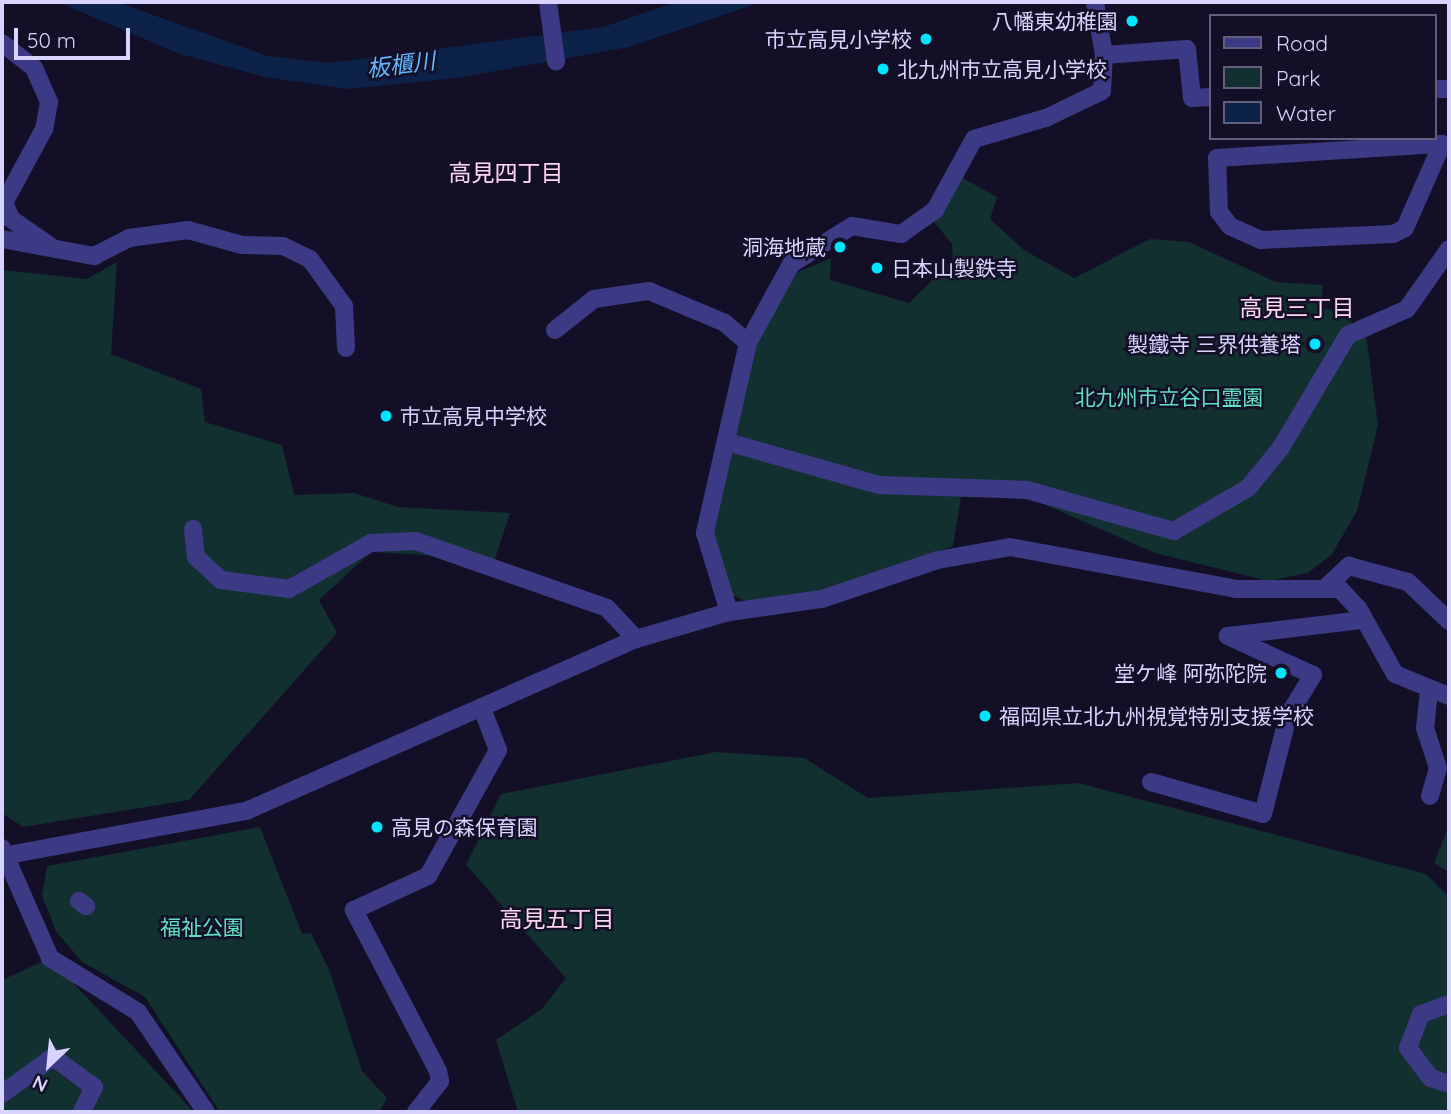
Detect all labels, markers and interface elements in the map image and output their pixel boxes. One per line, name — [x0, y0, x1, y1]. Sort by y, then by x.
place label: 八幡東幼稚園 — [992, 8, 1118, 34]
marker: 八幡東幼稚園 — [1124, 13, 1140, 29]
scale bar — [18, 14, 133, 58]
legend — [1210, 14, 1437, 140]
place label: 市立高見小学校 — [765, 26, 912, 52]
text: 50 m — [27, 27, 76, 53]
text: Road — [1276, 30, 1328, 56]
marker: 市立高見小学校 — [918, 31, 934, 47]
water label: 板櫃川 — [365, 47, 437, 83]
place label: 北九州市立高見小学校 — [897, 56, 1107, 82]
marker: 北九州市立高見小学校 — [875, 61, 891, 77]
text: Park — [1276, 65, 1320, 91]
text: Water — [1276, 100, 1336, 126]
district label: 高見四丁目 — [449, 159, 563, 187]
place label: 洞海地蔵 — [742, 234, 826, 260]
marker: 洞海地蔵 — [832, 239, 848, 255]
place label: 日本山製鉄寺 — [891, 255, 1017, 281]
marker: 日本山製鉄寺 — [869, 260, 885, 276]
district label: 高見三丁目 — [1240, 294, 1354, 322]
place label: 製鐵寺 三界供養塔 — [1127, 331, 1301, 357]
marker: 製鐵寺 三界供養塔 — [1307, 336, 1323, 352]
park label: 北九州市立谷口霊園 — [1075, 384, 1263, 410]
place label: 市立高見中学校 — [400, 403, 547, 429]
marker: 市立高見中学校 — [378, 408, 394, 424]
place label: 堂ケ峰 阿弥陀院 — [1114, 660, 1267, 686]
marker: 堂ケ峰 阿弥陀院 — [1273, 665, 1289, 681]
place label: 福岡県立北九州視覚特別支援学校 — [999, 703, 1314, 729]
marker: 福岡県立北九州視覚特別支援学校 — [977, 708, 993, 724]
place label: 高見の森保育園 — [391, 814, 538, 840]
marker: 高見の森保育園 — [369, 819, 385, 835]
district label: 高見五丁目 — [500, 905, 614, 933]
park label: 福祉公園 — [160, 914, 244, 940]
north arrow — [14, 1030, 84, 1100]
text: N — [28, 1070, 51, 1098]

